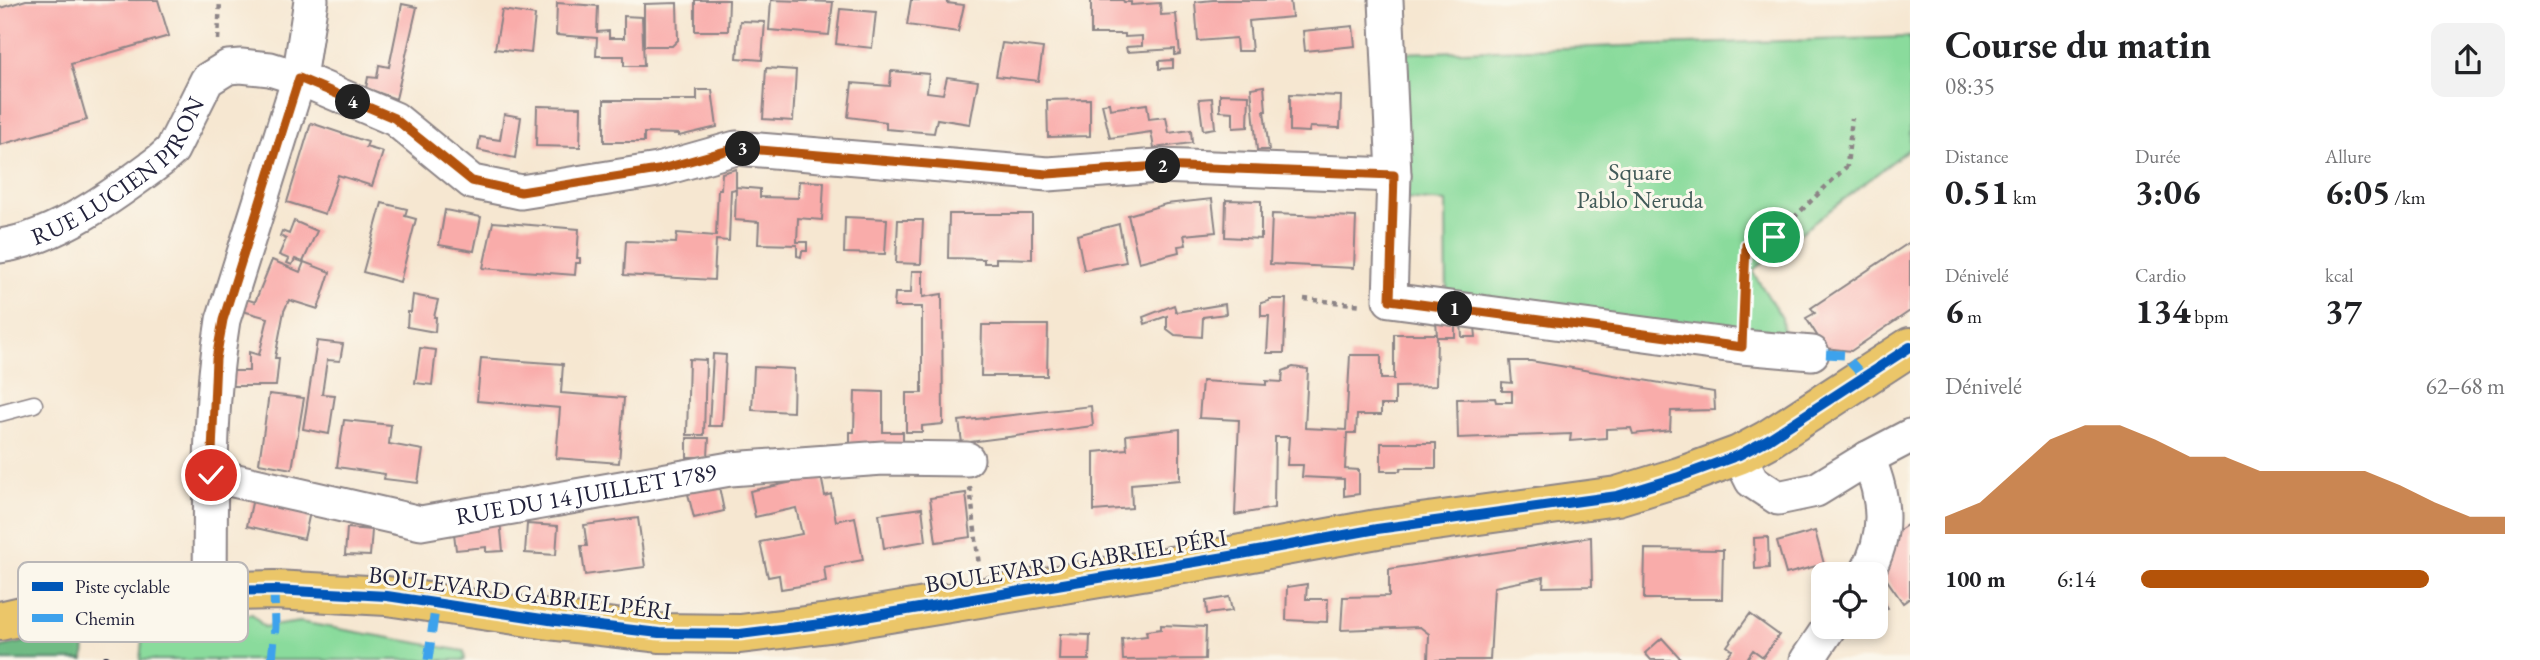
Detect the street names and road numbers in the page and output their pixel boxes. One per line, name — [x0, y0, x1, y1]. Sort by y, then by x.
street label: RUE LUCIEN PIRON — [26, 91, 211, 252]
street label: RUE DU 14 JUILLET 1789 — [453, 456, 719, 532]
street label: BOULEVARD GABRIEL PÉRI — [923, 521, 1229, 600]
street label: BOULEVARD GABRIEL PÉRI — [367, 559, 673, 626]

